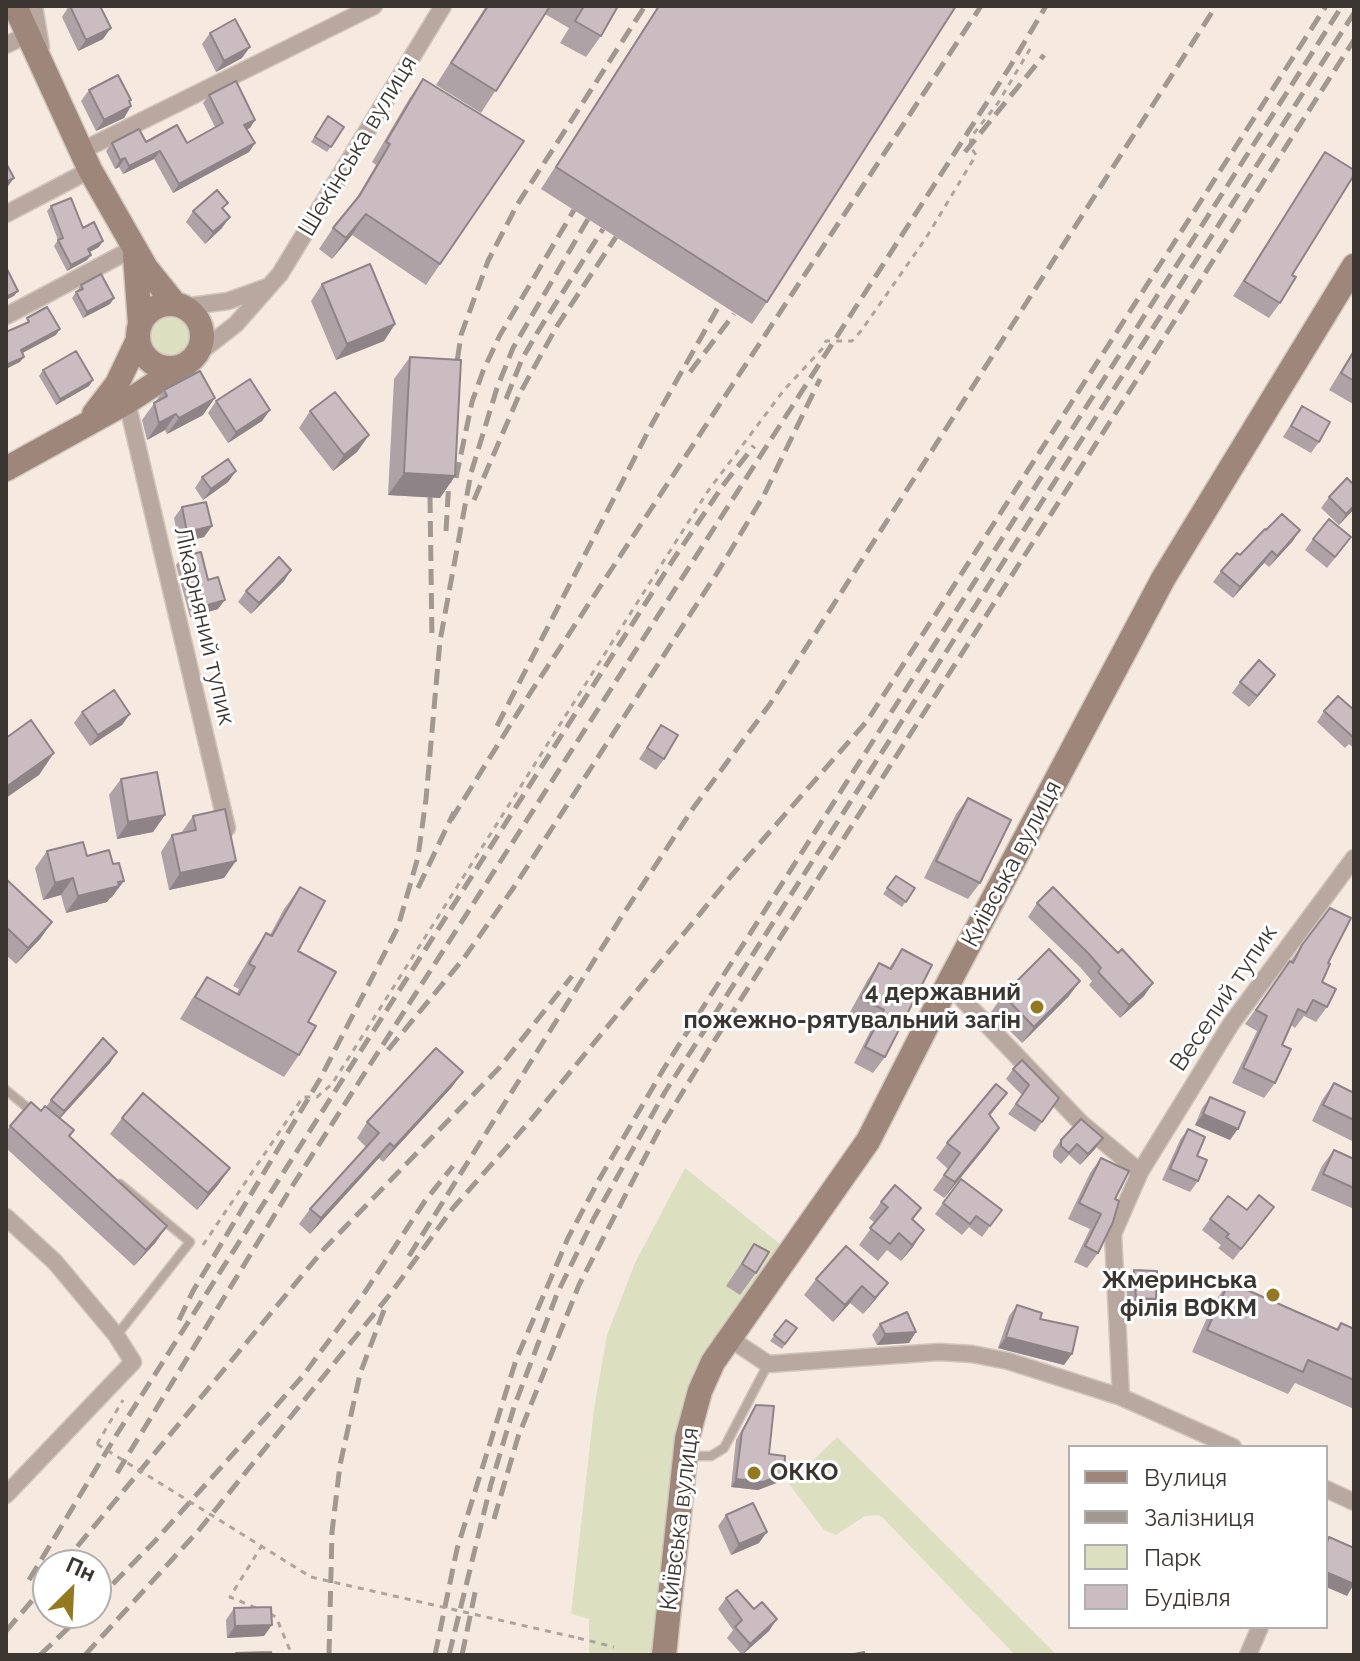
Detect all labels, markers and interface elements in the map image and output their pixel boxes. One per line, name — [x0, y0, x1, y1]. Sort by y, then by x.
street label: Шекінська вулиця — [293, 51, 423, 241]
street label: Лікарняний тупик — [167, 524, 241, 728]
street label: Київська вулиця — [956, 776, 1068, 952]
street label: Веселий тупик — [1164, 919, 1284, 1077]
place label: 4 державний пожежно-рятувальний загін — [683, 979, 1021, 1035]
marker: 4 державний пожежно-рятувальний загін — [1028, 998, 1046, 1016]
place label: Жмеринська філія ВФКМ — [1101, 1267, 1257, 1323]
marker: Жмеринська філія ВФКМ — [1264, 1286, 1282, 1304]
street label: Київська вулиця — [654, 1426, 706, 1612]
legend — [1068, 1445, 1328, 1629]
place label: ОККО — [770, 1459, 838, 1487]
text: Вулиця — [1144, 1463, 1227, 1492]
marker: ОККО — [745, 1464, 763, 1482]
text: Залізниця — [1144, 1503, 1255, 1532]
text: Парк — [1144, 1543, 1202, 1572]
north arrow — [32, 1549, 112, 1629]
text: Пн — [62, 1551, 100, 1587]
text: Будівля — [1144, 1583, 1231, 1612]

